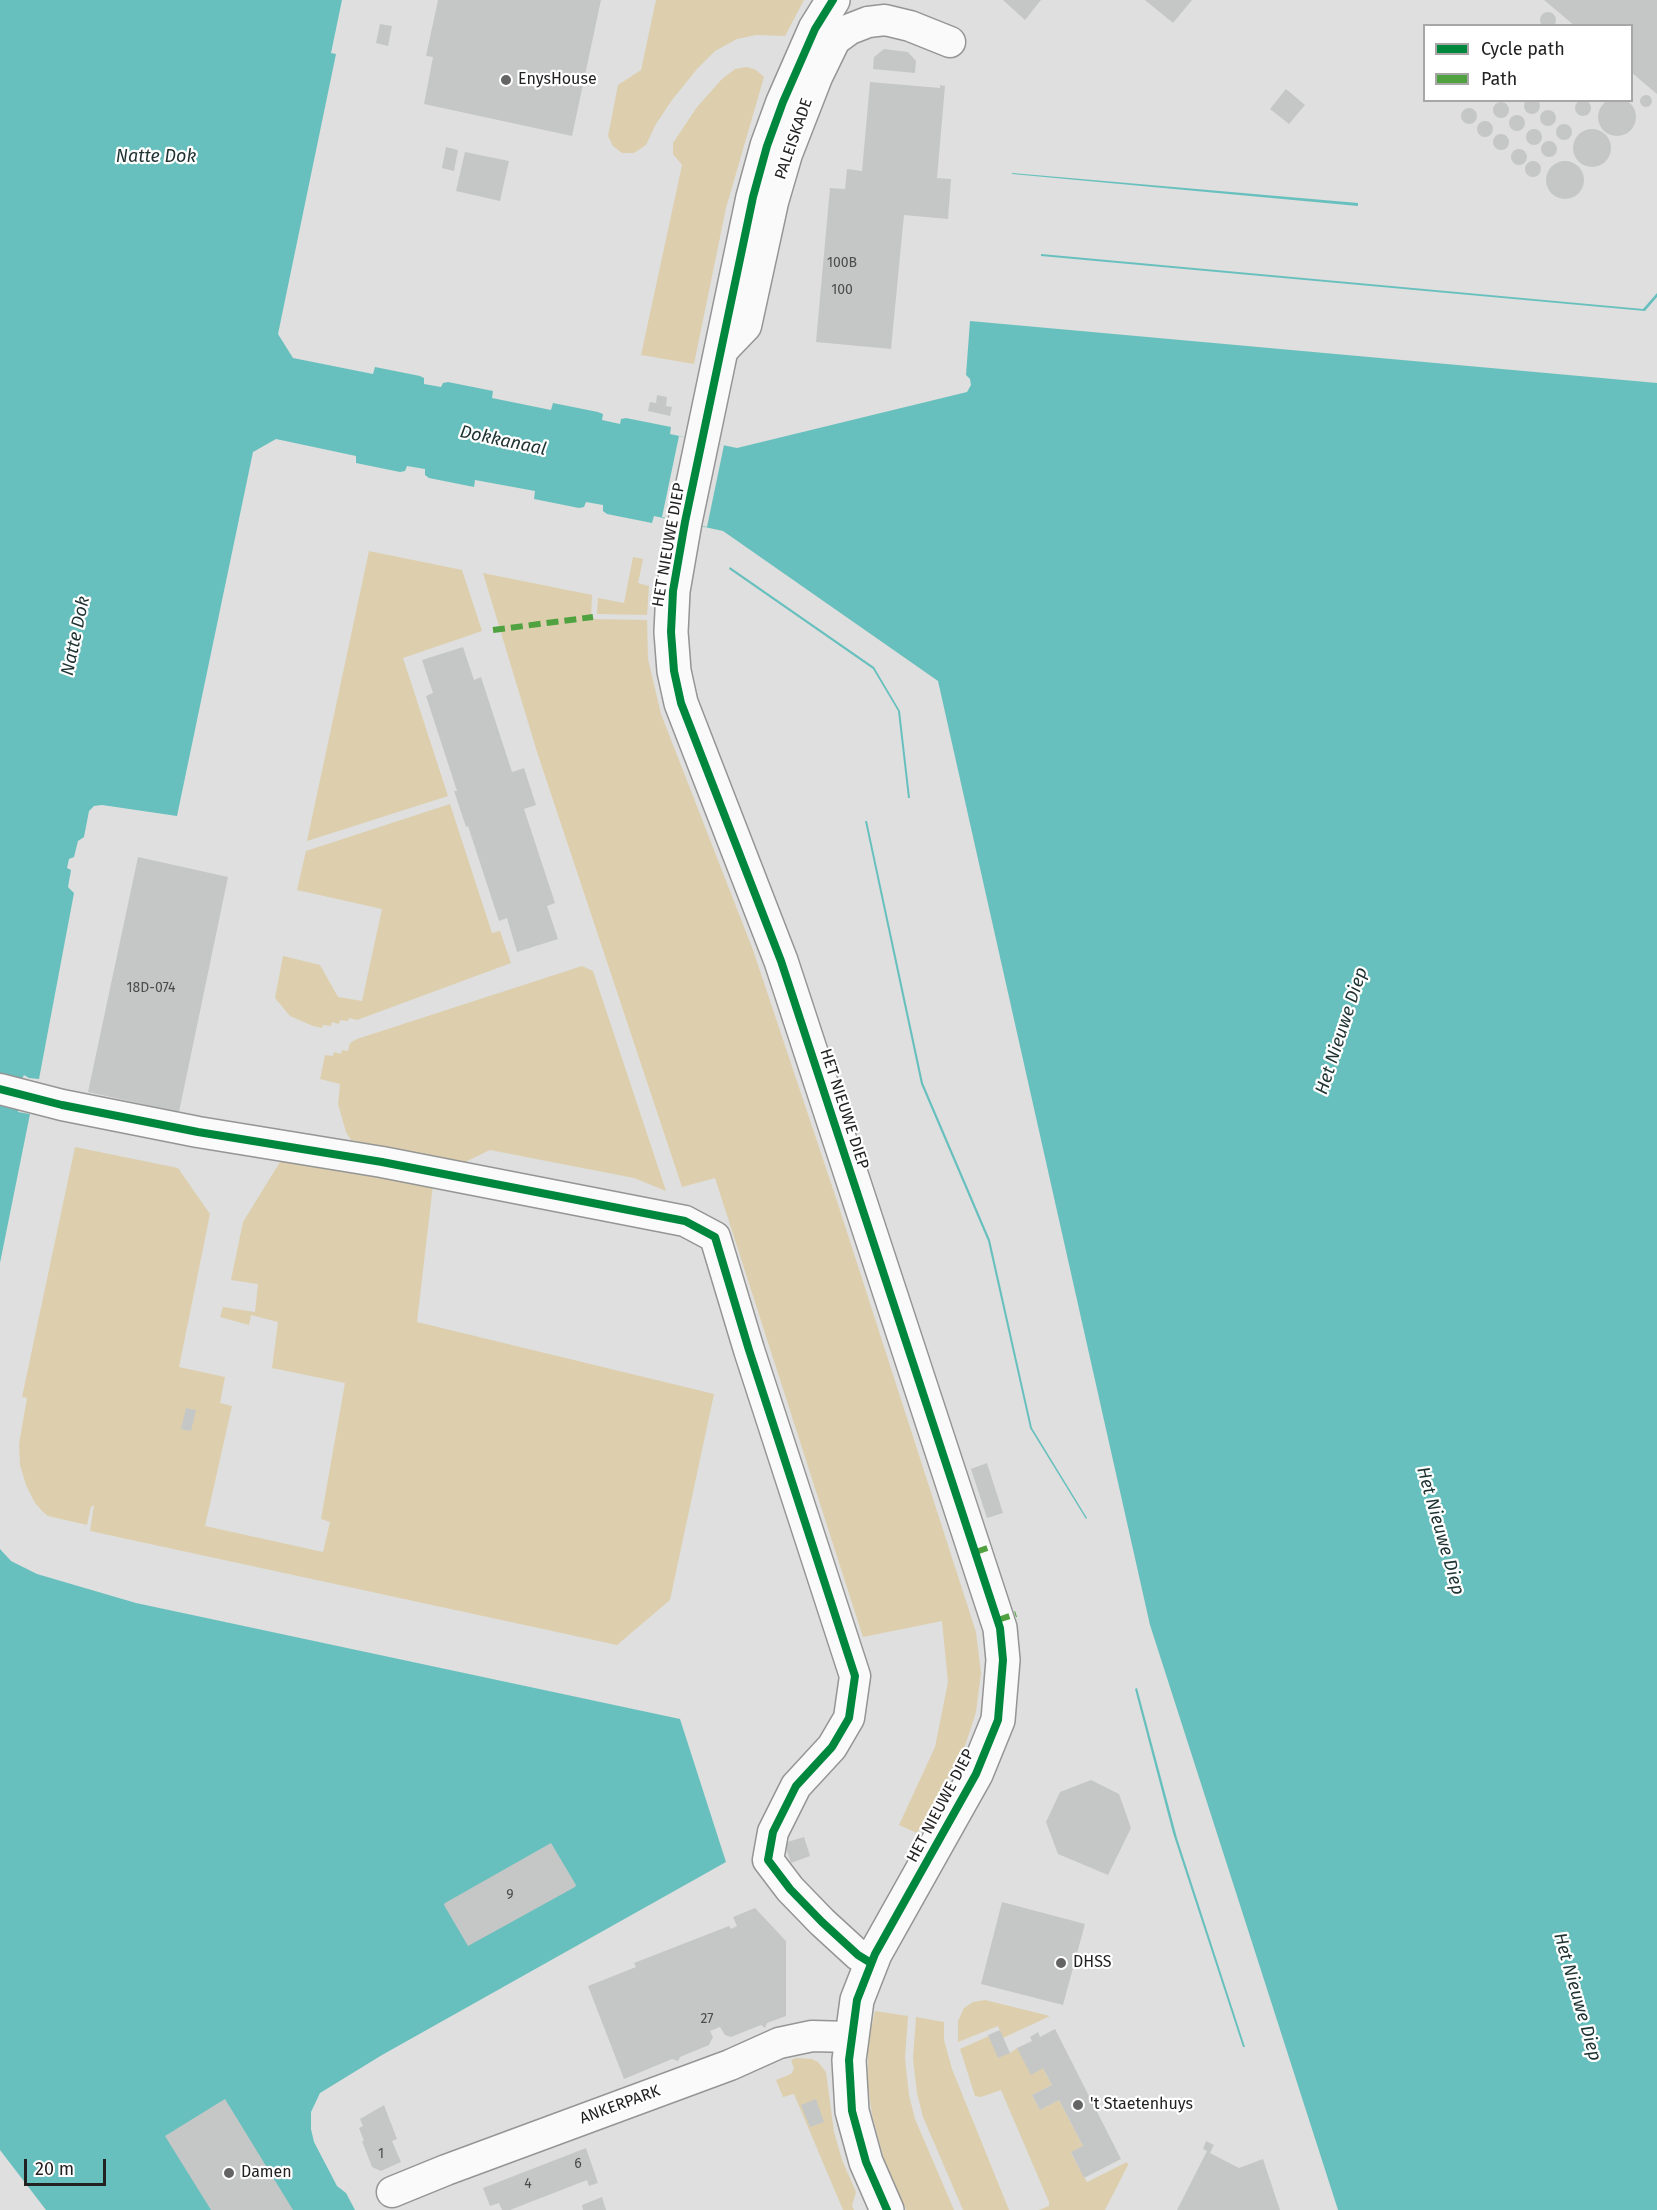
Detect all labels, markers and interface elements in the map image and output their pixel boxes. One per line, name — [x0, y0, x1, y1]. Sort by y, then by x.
legend — [1423, 24, 1633, 102]
text: Cycle path — [1481, 38, 1565, 60]
text: Path — [1481, 68, 1517, 90]
place label: EnysHouse — [518, 70, 597, 90]
marker: EnysHouse — [499, 73, 513, 87]
street label: PALEISKADE — [771, 96, 817, 182]
water label: Natte Dok — [116, 146, 196, 168]
house number: 100B — [827, 255, 857, 271]
house number: 100 — [831, 282, 853, 298]
water label: Dokkanaal — [458, 421, 548, 461]
street label: HET NIEUWE DIEP — [649, 481, 689, 609]
water label: Natte Dok — [57, 594, 95, 678]
water label: Het Nieuwe Diep — [1311, 965, 1373, 1097]
house number: 18D-074 — [126, 980, 176, 996]
street label: HET NIEUWE DIEP — [815, 1046, 873, 1172]
water label: Het Nieuwe Diep — [1411, 1464, 1469, 1598]
street label: HET NIEUWE DIEP — [903, 1746, 979, 1866]
house number: 9 — [506, 1887, 514, 1903]
water label: Het Nieuwe Diep — [1548, 1930, 1606, 2064]
place label: DHSS — [1073, 1953, 1111, 1973]
marker: DHSS — [1054, 1956, 1068, 1970]
house number: 27 — [700, 2011, 714, 2027]
street label: ANKERPARK — [577, 2082, 663, 2128]
place label: 't Staetenhuys — [1090, 2095, 1193, 2115]
marker: 't Staetenhuys — [1071, 2098, 1085, 2112]
house number: 1 — [378, 2146, 384, 2162]
scale bar — [27, 2147, 110, 2185]
house number: 6 — [574, 2156, 582, 2172]
text: 20 m — [35, 2158, 74, 2180]
place label: Damen — [241, 2163, 292, 2183]
marker: Damen — [222, 2166, 236, 2180]
house number: 4 — [524, 2176, 532, 2192]

